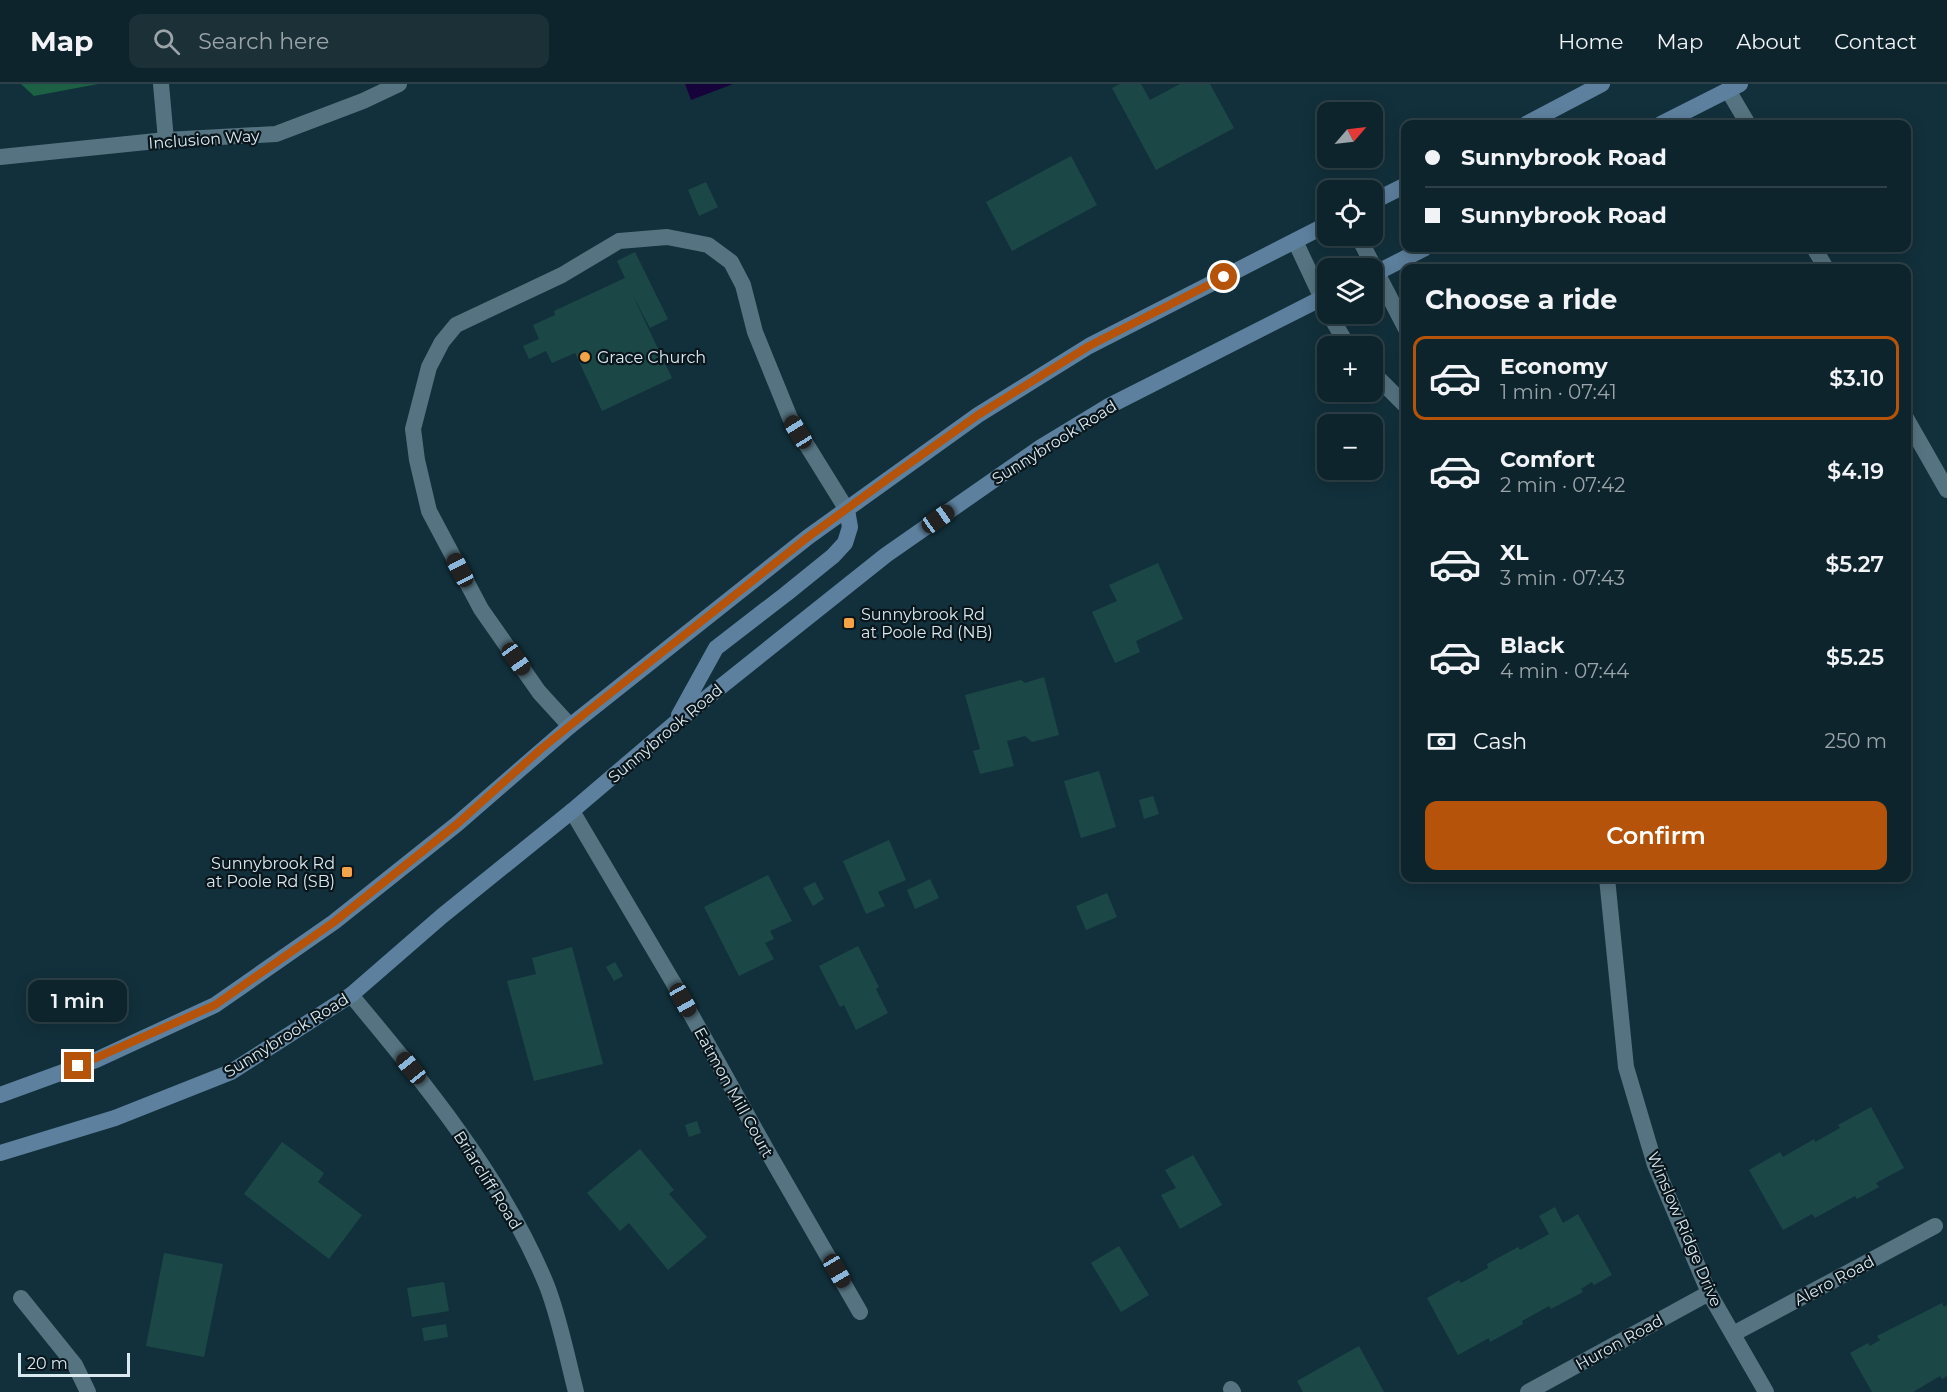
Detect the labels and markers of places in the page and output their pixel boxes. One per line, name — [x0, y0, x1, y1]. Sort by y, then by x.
place label: Grace Church — [597, 348, 706, 367]
marker: Grace Church — [578, 350, 592, 364]
place label: Sunnybrook Rd at Poole Rd (NB) — [861, 605, 993, 642]
marker: Sunnybrook Rd at Poole Rd (NB) — [842, 616, 856, 630]
place label: Sunnybrook Rd at Poole Rd (SB) — [206, 854, 335, 891]
marker: Sunnybrook Rd at Poole Rd (SB) — [340, 865, 354, 879]

